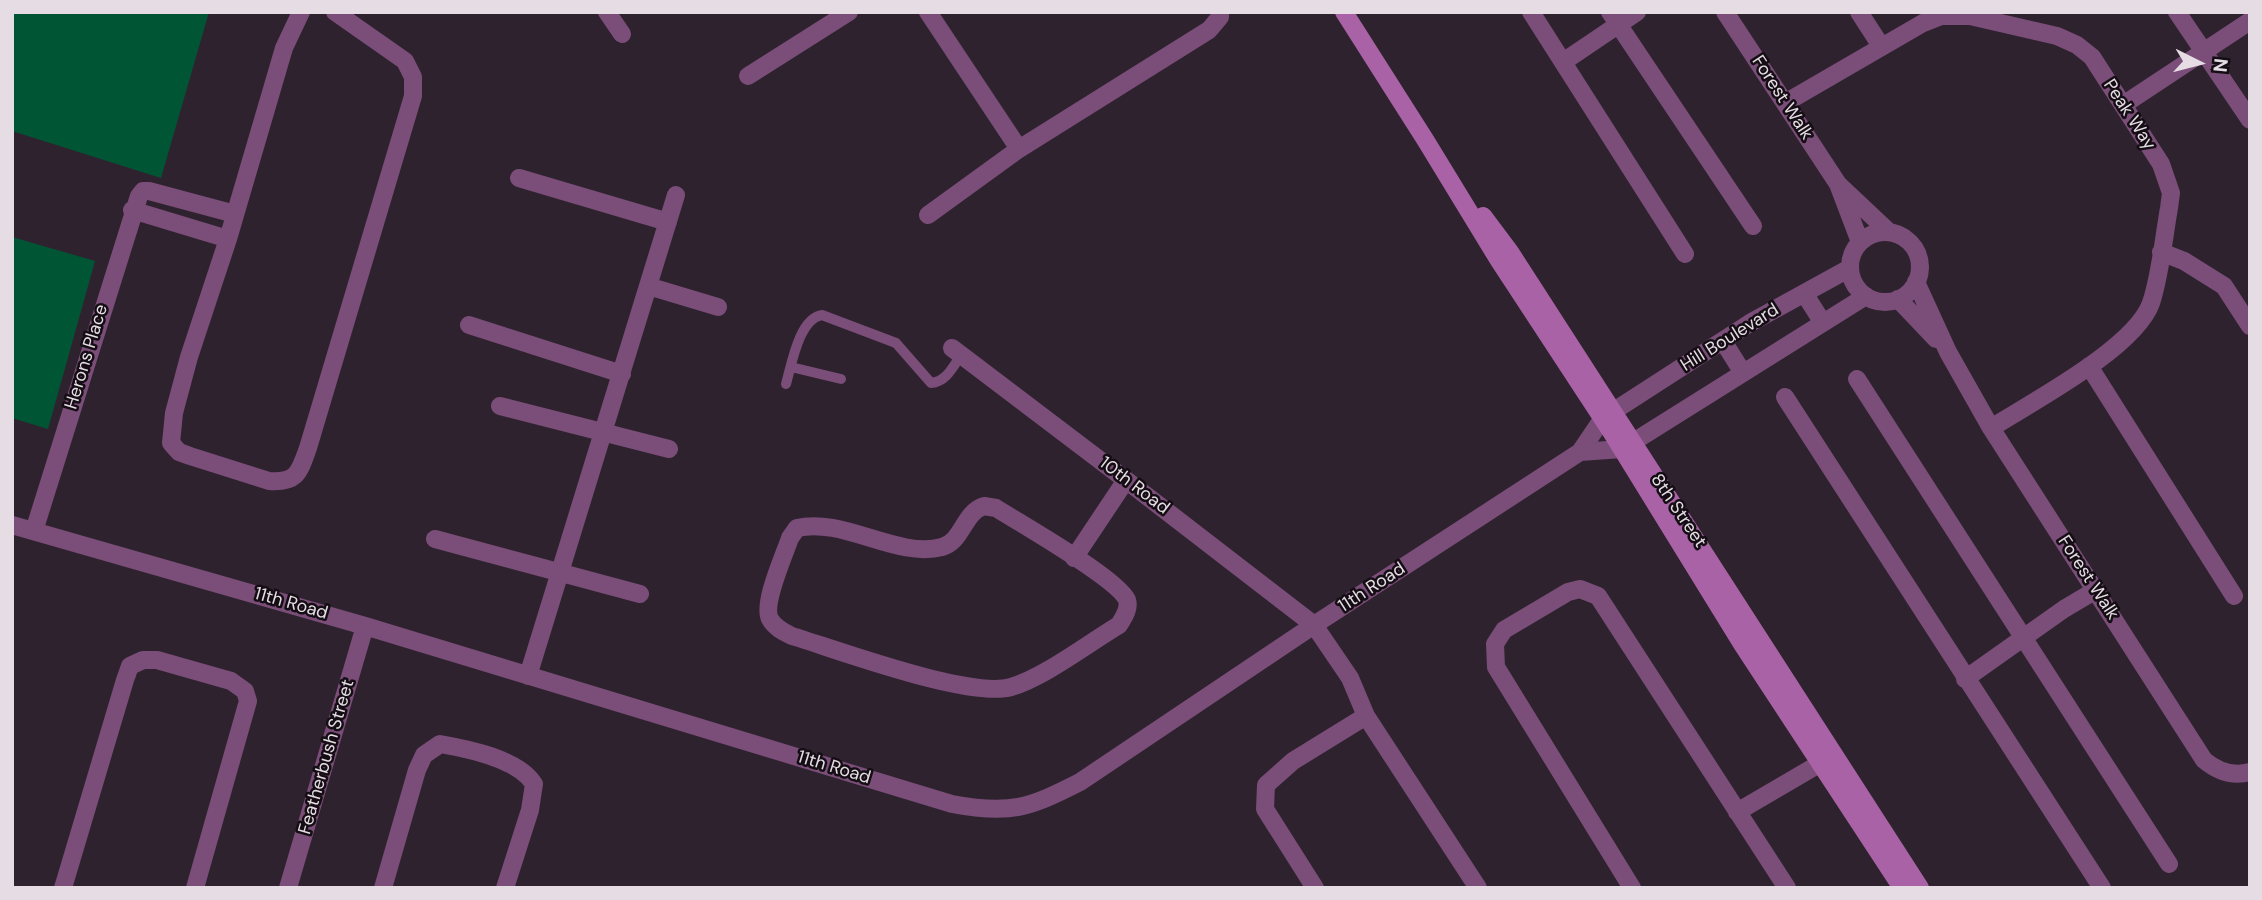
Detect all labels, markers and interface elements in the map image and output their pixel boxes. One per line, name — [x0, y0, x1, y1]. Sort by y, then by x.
north arrow — [2164, 28, 2234, 98]
street label: Forest Walk — [1747, 52, 1817, 144]
text: N — [2207, 57, 2234, 73]
street label: Peak Way — [2098, 76, 2160, 154]
street label: Hill Boulevard — [1677, 299, 1783, 377]
street label: Herons Place — [61, 302, 113, 412]
street label: 10th Road — [1095, 453, 1173, 519]
street label: 8th Street — [1646, 470, 1710, 552]
street label: Forest Walk — [2053, 532, 2123, 624]
street label: 11th Road — [1335, 558, 1409, 618]
street label: 11th Road — [252, 583, 330, 625]
street label: Featherbush Street — [295, 677, 359, 837]
street label: 11th Road — [795, 747, 873, 789]

